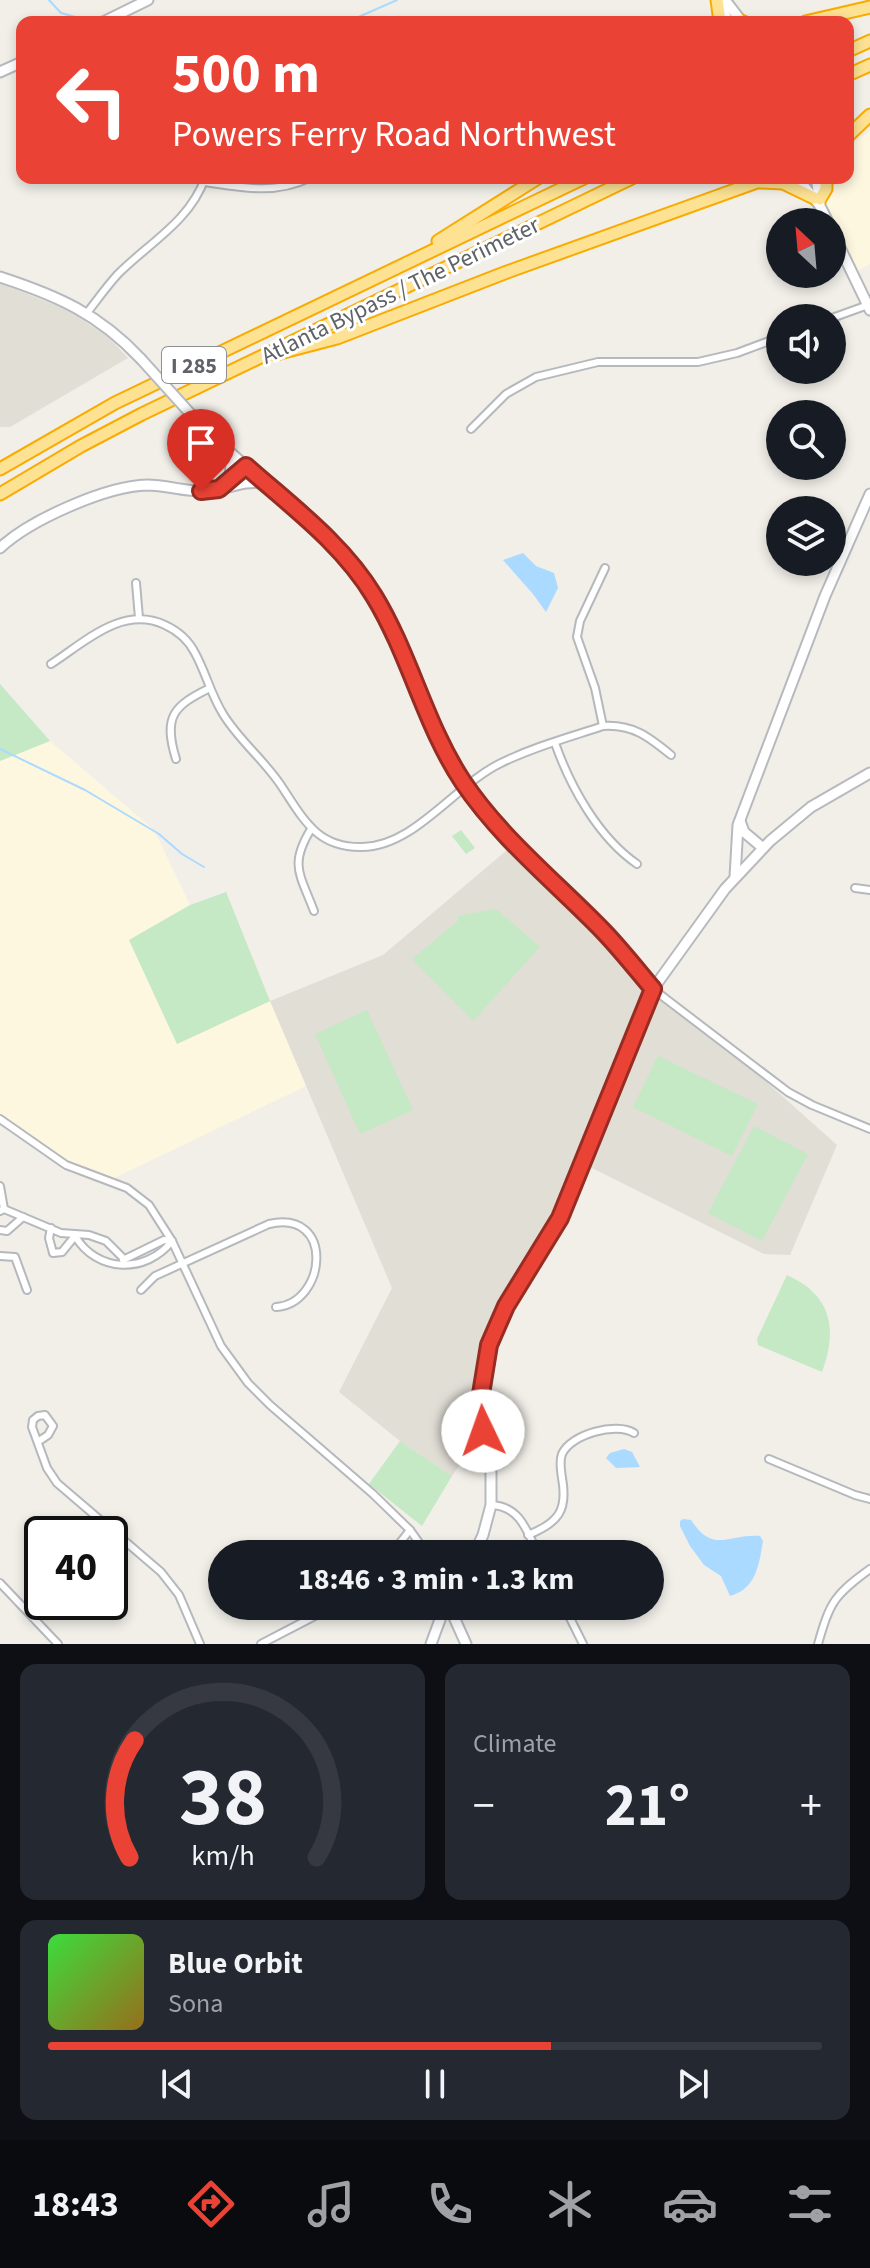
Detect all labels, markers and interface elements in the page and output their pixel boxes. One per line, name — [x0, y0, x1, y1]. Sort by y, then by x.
text: 500 m — [172, 35, 320, 114]
icon: left — [40, 48, 144, 152]
text: Powers Ferry Road Northwest — [172, 109, 616, 160]
street label: Atlanta Bypass / The Perimeter — [255, 207, 546, 373]
north arrow — [766, 208, 846, 288]
map controls — [766, 208, 846, 576]
button: sound — [766, 304, 846, 384]
road number: I 285 — [162, 347, 226, 383]
button: search — [766, 400, 846, 480]
pin — [167, 409, 235, 491]
icon: arrive — [179, 421, 223, 465]
button: layers — [766, 496, 846, 576]
position arrow — [441, 1389, 525, 1473]
speed limit sign: 40 — [24, 1516, 128, 1620]
text: 18:46 · 3 min · 1.3 km — [298, 1558, 574, 1601]
text: Climate — [473, 1725, 557, 1762]
text: 38 — [179, 1739, 266, 1857]
text: 21° — [605, 1764, 690, 1849]
text: − — [473, 1775, 495, 1838]
text: + — [800, 1775, 822, 1838]
text: km/h — [191, 1836, 254, 1876]
text: Blue Orbit — [168, 1942, 303, 1985]
text: Sona — [168, 1985, 223, 2022]
icon: previous — [155, 2062, 199, 2106]
icon: pause — [413, 2062, 457, 2106]
icon: next — [671, 2062, 715, 2106]
icon: directions — [183, 2176, 239, 2232]
icon: music — [303, 2176, 359, 2232]
icon: phone — [422, 2176, 478, 2232]
icon: climate — [542, 2176, 598, 2232]
icon: car — [662, 2176, 718, 2232]
icon: filters — [782, 2176, 838, 2232]
text: 18:43 — [32, 2179, 119, 2230]

